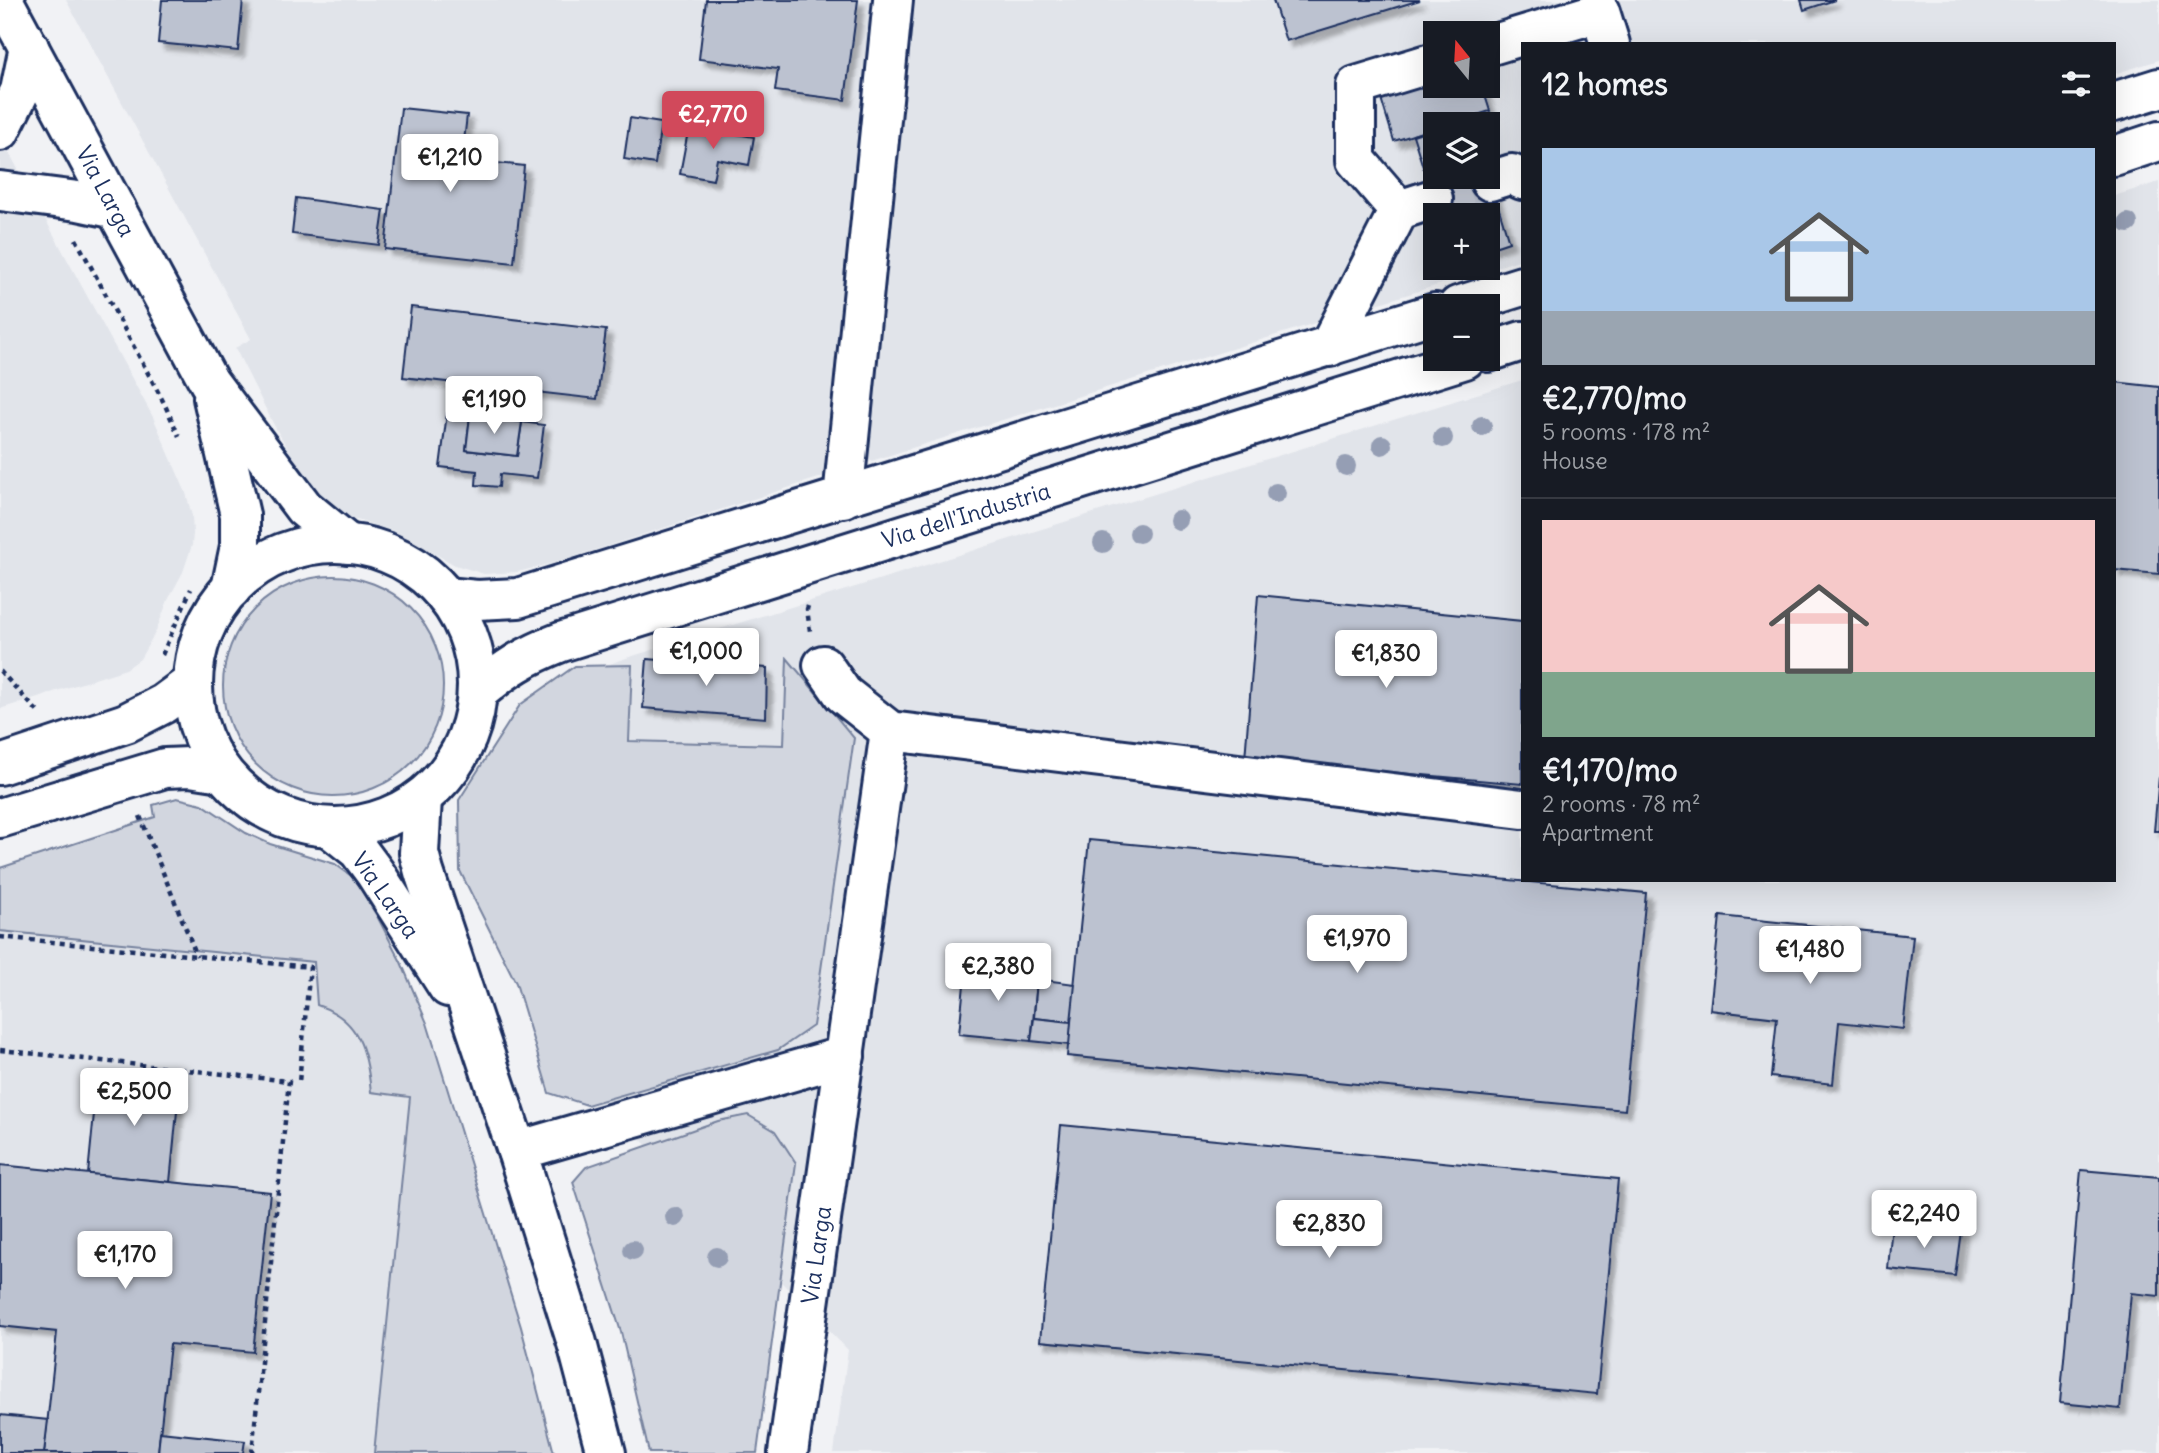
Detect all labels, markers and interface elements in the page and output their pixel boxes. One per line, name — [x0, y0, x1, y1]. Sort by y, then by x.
north arrow — [1423, 21, 1500, 98]
map controls — [1423, 21, 1500, 371]
text: 12 homes — [1542, 65, 1668, 103]
icon: filters — [2057, 65, 2095, 103]
pin: €2,770 — [656, 92, 770, 151]
text: €2,770 — [678, 99, 748, 128]
button: layers — [1423, 112, 1500, 189]
pin: €1,210 — [393, 134, 507, 194]
street label: Via Larga — [70, 141, 142, 241]
text: €1,210 — [417, 142, 483, 171]
icon: home — [1756, 194, 1882, 320]
button: + — [1423, 203, 1500, 280]
button: − — [1423, 294, 1500, 371]
pin: €1,190 — [437, 376, 551, 436]
text: €2,770/mo — [1542, 379, 1687, 417]
text: €1,190 — [461, 384, 527, 413]
text: 5 rooms · 178 m² — [1542, 417, 1710, 446]
text: House — [1542, 446, 1608, 475]
street label: Via dell'Industria — [878, 476, 1054, 554]
icon: home — [1756, 566, 1882, 692]
pin: €1,000 — [649, 628, 763, 688]
pin: €1,830 — [1329, 630, 1443, 690]
text: €1,000 — [669, 636, 743, 665]
text: €1,830 — [1351, 638, 1421, 667]
text: €1,170/mo — [1542, 751, 1678, 789]
text: 2 rooms · 78 m² — [1542, 789, 1701, 818]
text: Apartment — [1542, 818, 1654, 847]
street label: Via Larga — [346, 846, 426, 944]
pin: €1,970 — [1300, 916, 1414, 975]
text: €1,970 — [1323, 923, 1391, 952]
pin: €1,480 — [1753, 926, 1867, 986]
text: €1,480 — [1775, 934, 1845, 963]
pin: €2,380 — [941, 944, 1055, 1003]
text: €2,380 — [961, 951, 1035, 980]
pin: €2,500 — [77, 1068, 191, 1128]
text: €2,500 — [96, 1076, 172, 1105]
pin: €2,240 — [1867, 1190, 1981, 1250]
text: €2,240 — [1888, 1198, 1960, 1227]
pin: €2,830 — [1272, 1200, 1386, 1260]
street label: Via Larga — [795, 1204, 837, 1306]
text: €2,830 — [1292, 1208, 1366, 1237]
pin: €1,170 — [68, 1232, 182, 1291]
text: €1,170 — [93, 1239, 157, 1268]

